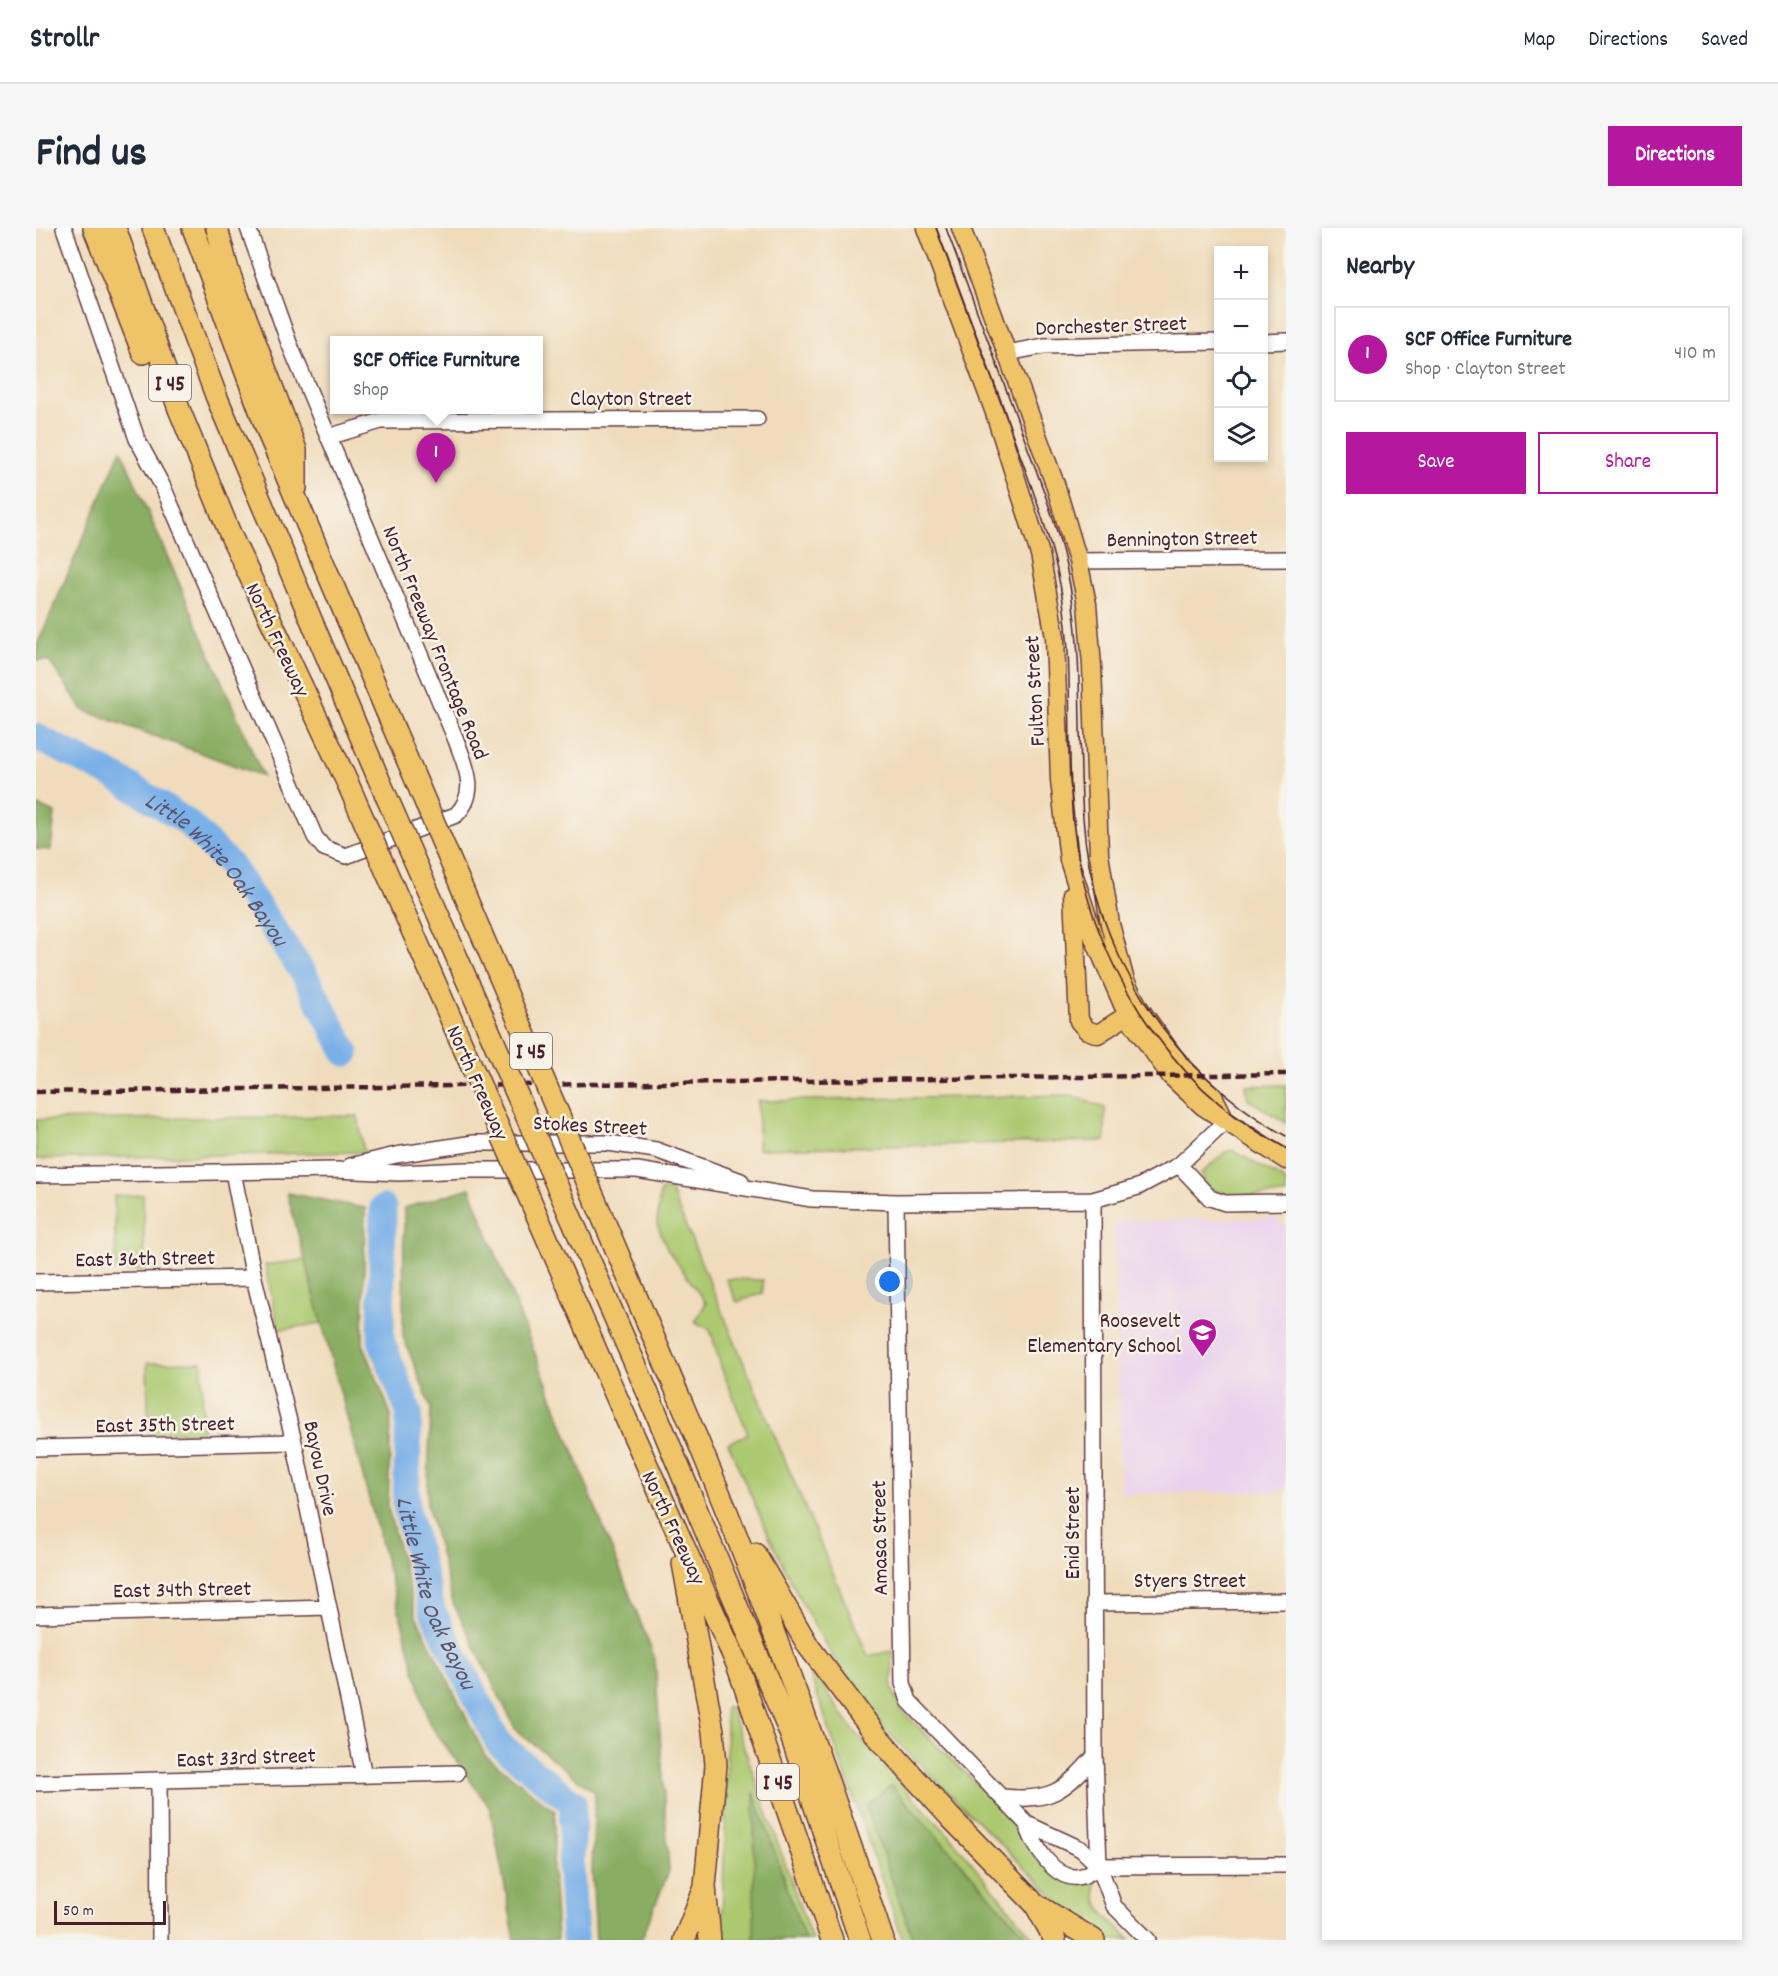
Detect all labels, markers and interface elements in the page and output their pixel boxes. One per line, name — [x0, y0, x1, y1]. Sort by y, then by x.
text: Strollr — [30, 21, 99, 61]
text: Map — [1524, 26, 1555, 56]
text: Directions — [1588, 26, 1668, 56]
text: Saved — [1701, 26, 1748, 56]
text: Find us — [36, 126, 147, 186]
button: Directions — [1608, 126, 1742, 186]
map controls — [1214, 246, 1268, 462]
button: + — [1214, 246, 1268, 300]
text: Nearby — [1346, 249, 1414, 286]
button: − — [1214, 300, 1268, 354]
street label: Dorchester Street — [1035, 309, 1187, 346]
text: SCF Office Furniture — [1405, 325, 1572, 356]
popup — [330, 336, 543, 414]
text: 1 — [1365, 340, 1370, 368]
text: 410 m — [1674, 340, 1716, 368]
text: SCF Office Furniture — [353, 346, 520, 377]
button: locate — [1214, 354, 1268, 408]
text: Shop · Clayton Street — [1405, 356, 1566, 384]
road number: I 45 — [149, 365, 191, 401]
text: Shop — [353, 377, 389, 405]
street label: Clayton Street — [570, 385, 692, 416]
button: layers — [1214, 408, 1268, 462]
button: Save — [1346, 432, 1526, 494]
button: Share — [1538, 432, 1718, 494]
pin: 1 — [416, 434, 456, 483]
street label: North Freeway Frontage Road — [373, 522, 495, 765]
street label: Bennington Street — [1106, 524, 1258, 557]
street label: North Freeway — [236, 578, 316, 704]
street label: Fulton Street — [1018, 635, 1055, 747]
water label: Little White Oak Bayou — [137, 785, 296, 956]
street label: North Freeway — [437, 1021, 515, 1147]
road number: I 45 — [510, 1033, 552, 1069]
street label: Stokes Street — [532, 1109, 648, 1146]
street label: East 36th Street — [75, 1244, 215, 1277]
your location — [875, 1267, 904, 1296]
place label: Roosevelt Elementary School — [1027, 1307, 1181, 1363]
school or university icon: Roosevelt Elementary School — [1186, 1316, 1218, 1358]
street label: East 35th Street — [95, 1410, 235, 1443]
street label: Bayou Drive — [293, 1418, 344, 1519]
street label: North Freeway — [632, 1466, 712, 1592]
street label: Amasa Street — [865, 1480, 898, 1596]
street label: Enid Street — [1059, 1487, 1090, 1580]
water label: Little White Oak Bayou — [386, 1497, 484, 1698]
street label: Styers Street — [1134, 1567, 1246, 1598]
street label: East 34th Street — [113, 1575, 251, 1608]
street label: East 33rd Street — [176, 1742, 316, 1777]
road number: I 45 — [757, 1764, 799, 1800]
scale bar — [54, 1898, 166, 1926]
text: 50 m — [63, 1900, 94, 1923]

